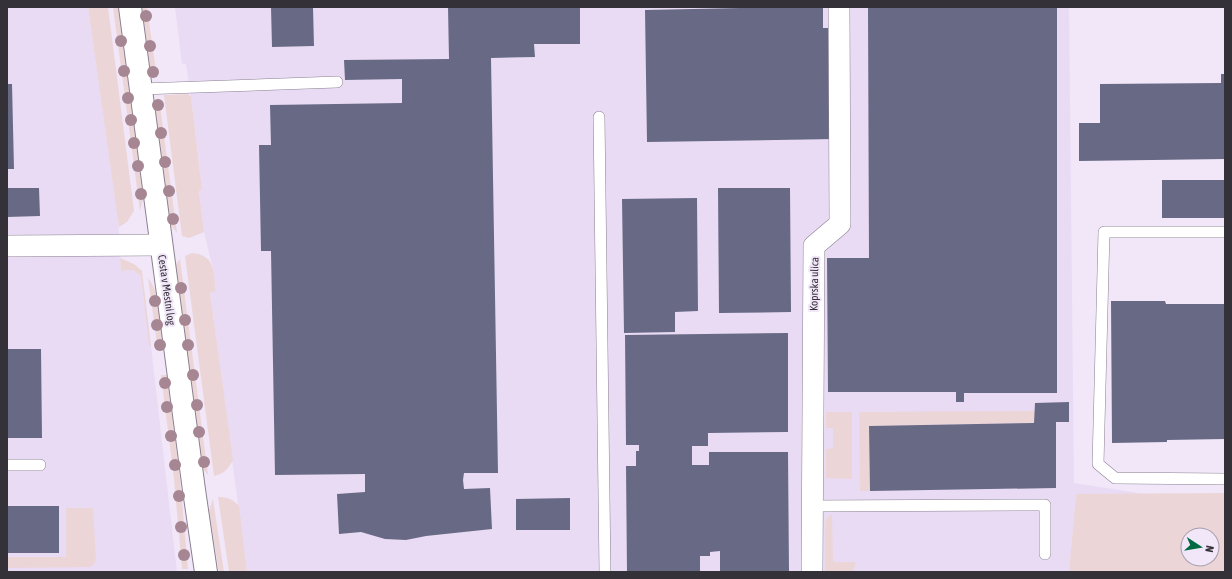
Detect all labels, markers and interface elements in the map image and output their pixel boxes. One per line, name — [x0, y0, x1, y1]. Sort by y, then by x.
street label: Cesta v Mestni log — [156, 254, 178, 326]
street label: Koprska ulica — [808, 257, 820, 311]
north arrow — [1180, 527, 1220, 567]
text: N — [1203, 545, 1216, 554]

